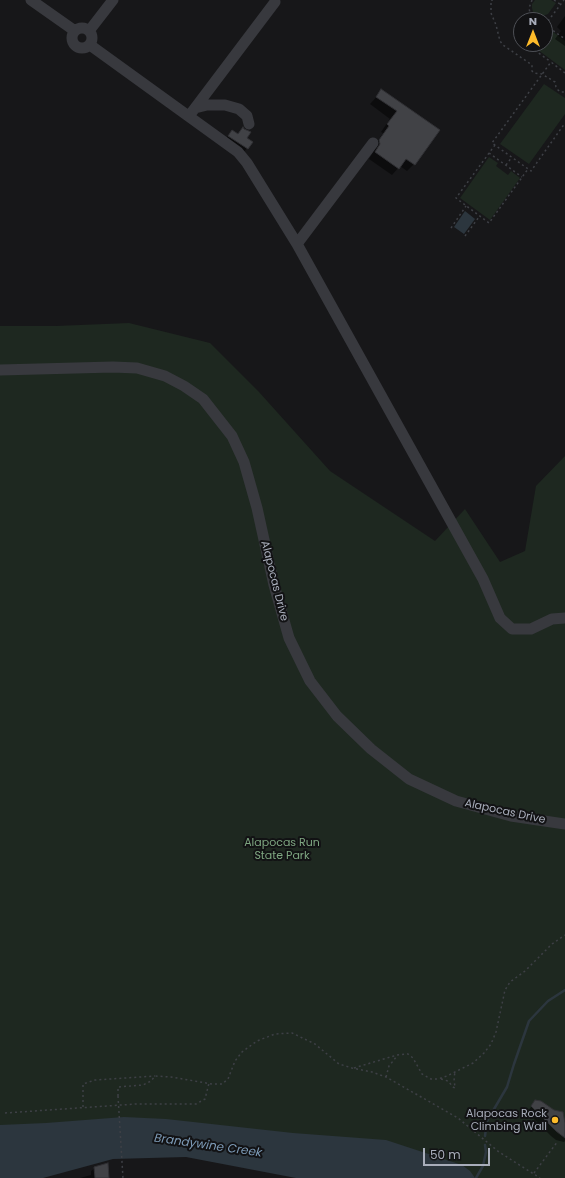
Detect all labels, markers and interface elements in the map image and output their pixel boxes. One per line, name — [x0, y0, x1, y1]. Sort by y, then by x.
north arrow — [513, 12, 553, 52]
text: N — [529, 13, 537, 29]
street label: Alapocas Drive — [258, 539, 290, 623]
street label: Alapocas Drive — [463, 797, 547, 827]
park label: Alapocas Run State Park — [244, 836, 320, 862]
place label: Alapocas Rock Climbing Wall — [466, 1107, 547, 1133]
marker: Alapocas Rock Climbing Wall — [550, 1115, 560, 1125]
water label: Brandywine Creek — [153, 1131, 263, 1161]
scale bar — [425, 1140, 492, 1166]
text: 50 m — [430, 1146, 461, 1163]

